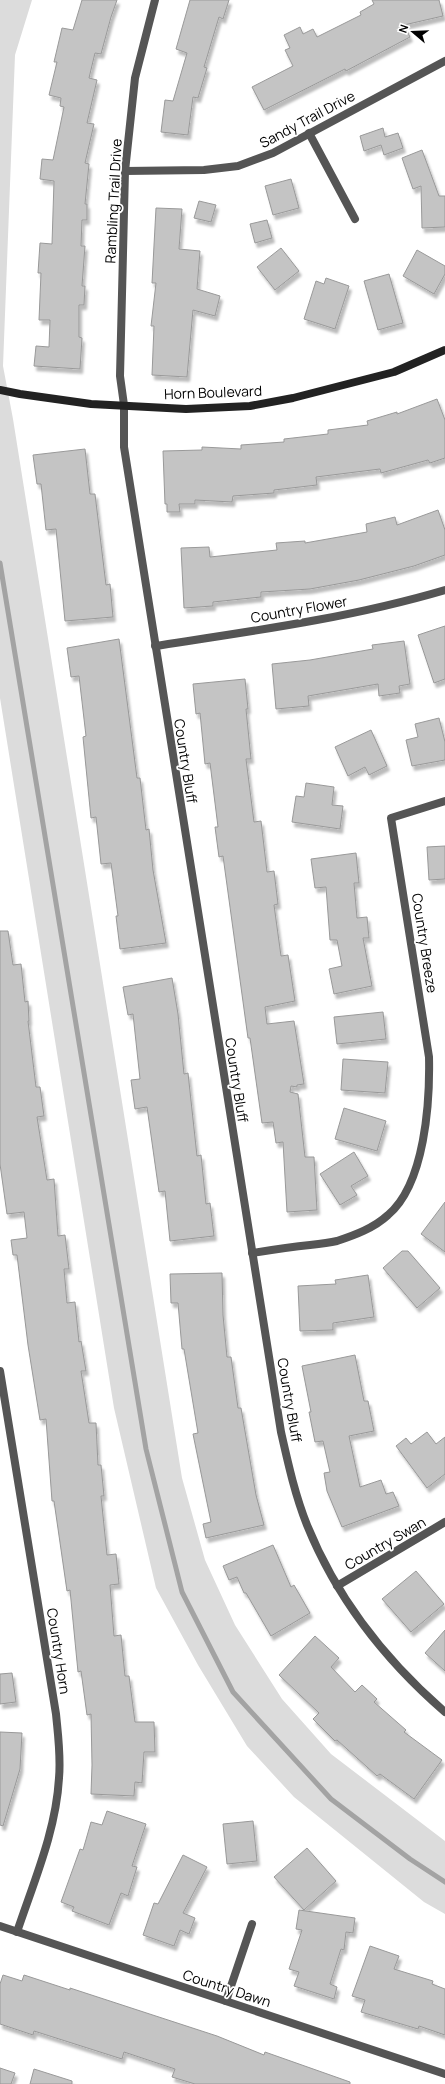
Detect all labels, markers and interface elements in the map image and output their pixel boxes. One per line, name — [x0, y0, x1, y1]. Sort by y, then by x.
north arrow — [393, 12, 433, 52]
text: N — [395, 22, 411, 35]
street label: Sandy Trail Drive — [256, 86, 358, 152]
street label: Rambling Trail Drive — [100, 138, 126, 264]
street label: Horn Boulevard — [164, 381, 262, 403]
street label: Country Flower — [249, 591, 349, 627]
street label: Country Bluff — [170, 717, 202, 805]
street label: Country Breeze — [408, 892, 442, 994]
street label: Country Bluff — [221, 1036, 253, 1124]
street label: Country Bluff — [273, 1356, 307, 1444]
street label: Country Swan — [341, 1512, 429, 1574]
street label: Country Horn — [43, 1607, 75, 1695]
street label: Country Dawn — [180, 1965, 274, 2011]

